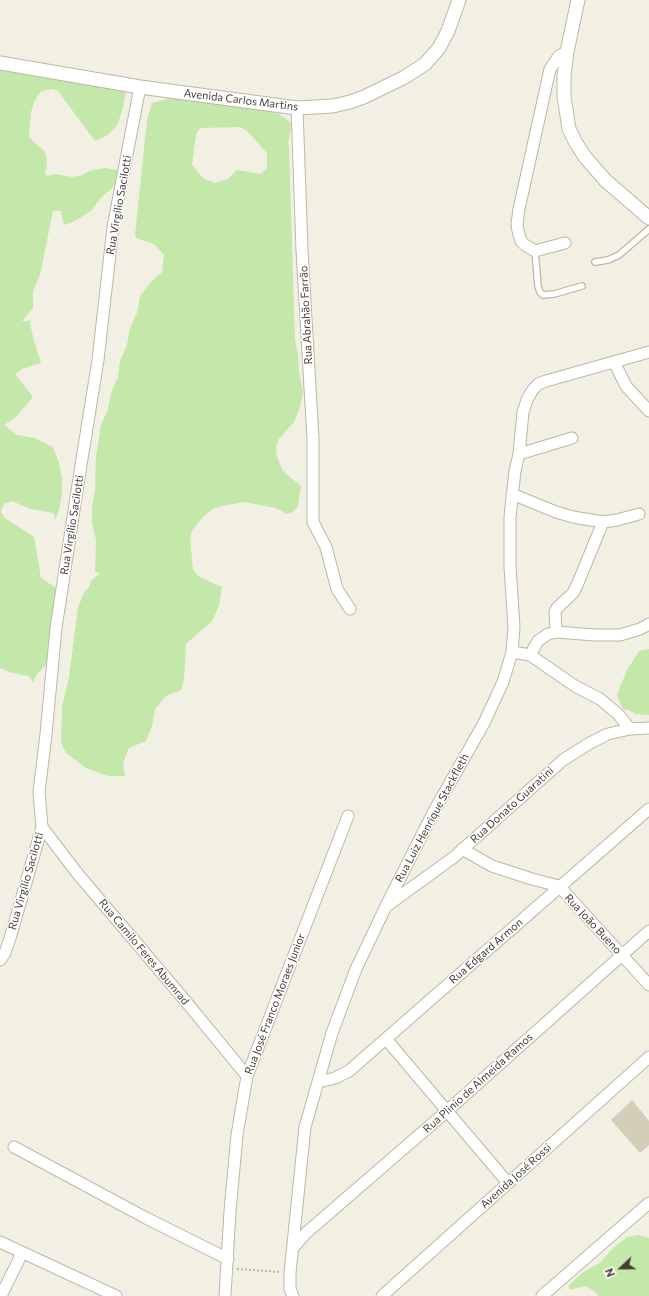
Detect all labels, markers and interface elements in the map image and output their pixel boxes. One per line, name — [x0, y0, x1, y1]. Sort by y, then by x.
street label: Avenida Carlos Martins — [183, 86, 299, 114]
street label: Rua Virgílio Sacilotti — [104, 154, 134, 256]
street label: Rua Abrahão Farrão — [297, 265, 315, 365]
street label: Rua Virgílio Sacilotti — [58, 474, 86, 576]
street label: Rua Luiz Henrique Stackfleth — [392, 751, 472, 885]
street label: Rua Donato Guaratini — [468, 764, 556, 846]
street label: Rua Virgílio Sacilotti — [6, 831, 46, 931]
street label: Rua João Bueno — [562, 891, 624, 957]
street label: Rua Camilo Feres Abumrad — [96, 897, 192, 1007]
street label: Rua Edgard Armon — [447, 916, 525, 986]
street label: Rua José Franco Moraes Junior — [242, 932, 308, 1076]
street label: Rua Plinio de Almeida Ramos — [420, 1030, 536, 1136]
street label: Avenida José Rossi — [478, 1141, 554, 1211]
north arrow — [601, 1248, 641, 1288]
text: N — [602, 1266, 617, 1279]

